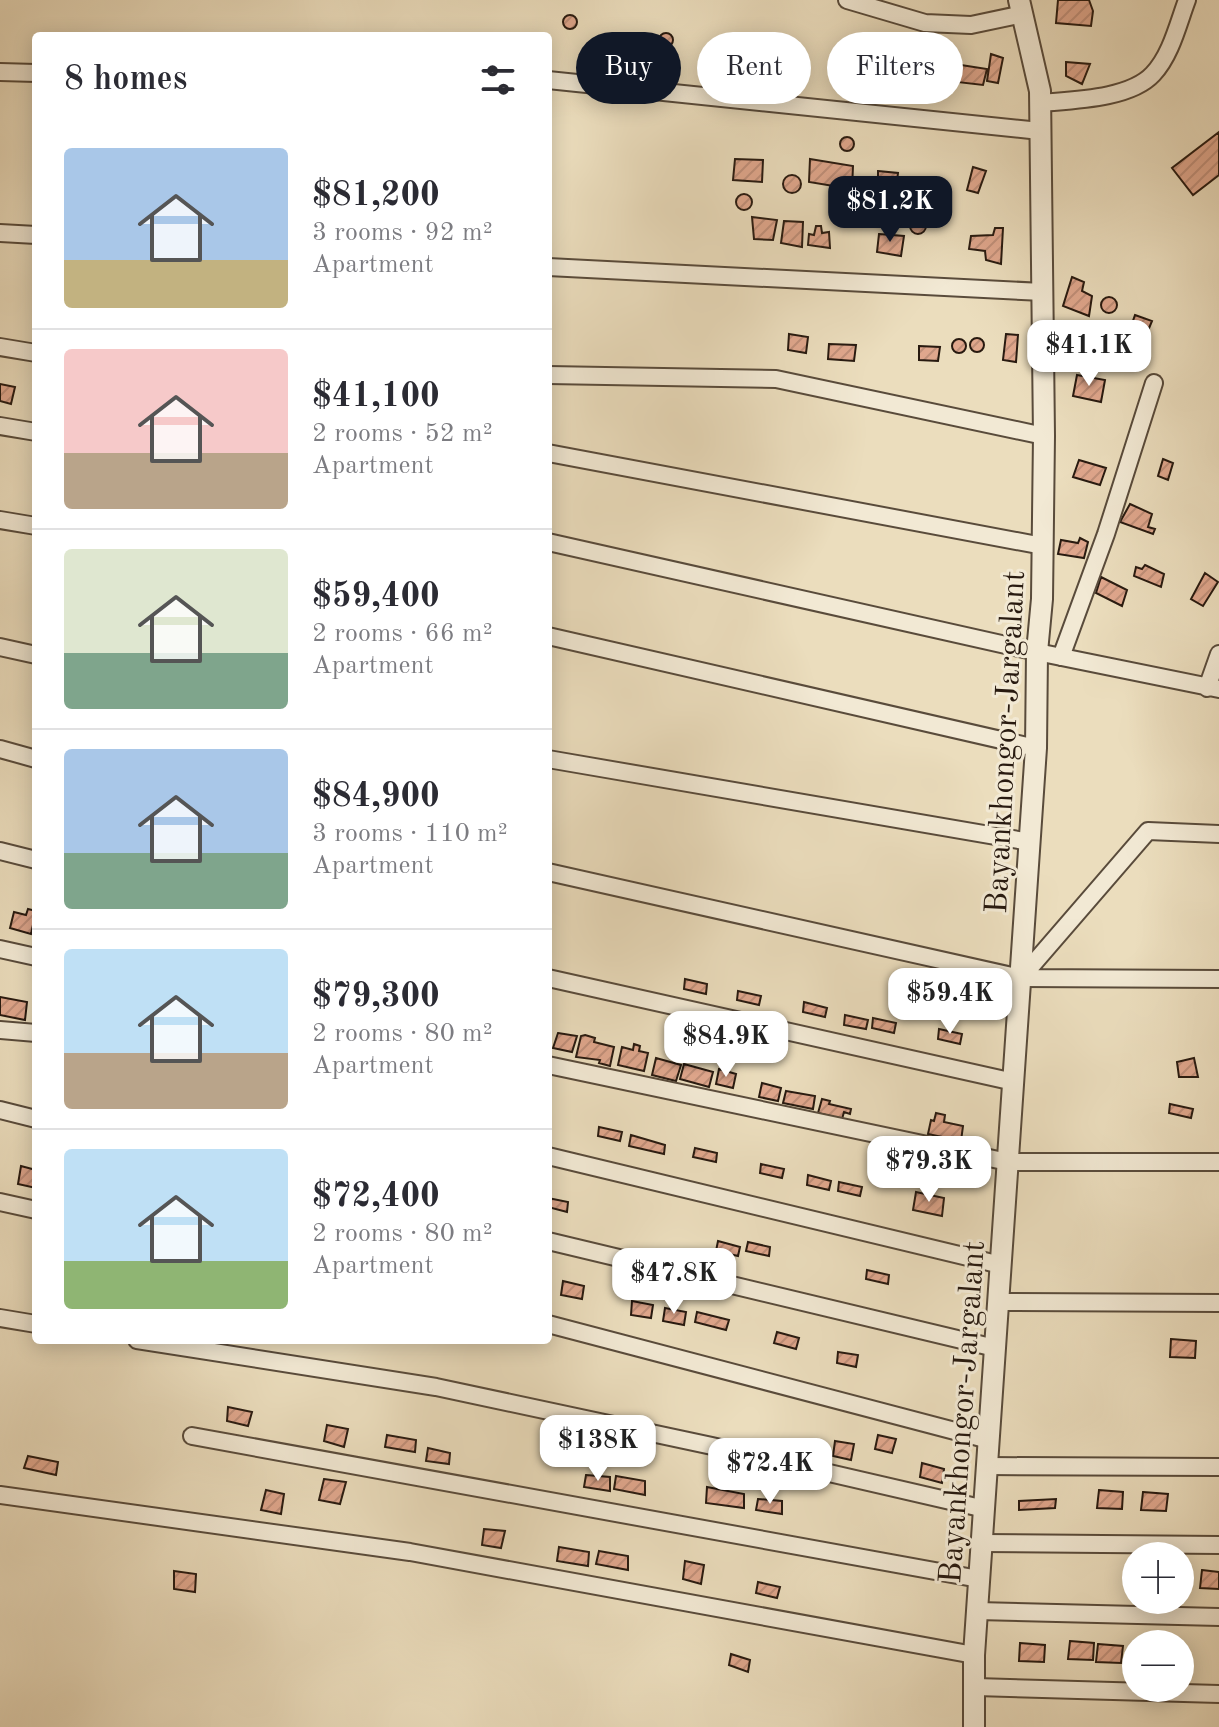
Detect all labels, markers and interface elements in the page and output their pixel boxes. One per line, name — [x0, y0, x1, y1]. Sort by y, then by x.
chip: Buy — [576, 32, 681, 104]
chip: Rent — [697, 32, 811, 104]
chip: Filters — [827, 32, 963, 104]
icon: filters — [476, 58, 520, 102]
text: 8 homes — [64, 63, 187, 97]
pin: $81.2K — [825, 176, 955, 244]
text: $81,200 — [312, 179, 440, 213]
icon: home — [128, 180, 224, 276]
text: $81.2K — [846, 189, 934, 215]
text: 3 rooms · 92 m² — [312, 220, 493, 246]
text: Apartment — [312, 252, 434, 278]
pin: $41.1K — [1024, 320, 1154, 388]
text: $41.1K — [1045, 333, 1133, 359]
text: $41,100 — [312, 380, 440, 414]
icon: home — [128, 381, 224, 477]
text: 2 rooms · 52 m² — [312, 421, 493, 447]
text: Apartment — [312, 453, 434, 479]
street label: Bayankhongor-Jargalant — [982, 570, 1032, 915]
text: $59,400 — [312, 580, 440, 614]
icon: home — [128, 581, 224, 677]
text: 2 rooms · 66 m² — [312, 621, 493, 647]
text: Apartment — [312, 653, 434, 679]
text: $84,900 — [312, 780, 440, 814]
icon: home — [128, 781, 224, 877]
text: 3 rooms · 110 m² — [312, 821, 508, 847]
text: Apartment — [312, 853, 434, 879]
pin: $59.4K — [885, 968, 1015, 1036]
text: $79,300 — [312, 980, 440, 1014]
icon: home — [128, 981, 224, 1077]
text: $59.4K — [906, 981, 994, 1007]
pin: $84.9K — [661, 1011, 791, 1079]
text: 2 rooms · 80 m² — [312, 1021, 493, 1047]
text: $84.9K — [682, 1024, 770, 1050]
text: Apartment — [312, 1053, 434, 1079]
pin: $79.3K — [864, 1136, 994, 1204]
text: $79.3K — [885, 1149, 973, 1175]
text: $72,400 — [312, 1180, 440, 1214]
icon: home — [128, 1181, 224, 1277]
text: 2 rooms · 80 m² — [312, 1221, 493, 1247]
street label: Bayankhongor-Jargalant — [936, 1240, 992, 1585]
pin: $47.8K — [609, 1248, 739, 1316]
text: Apartment — [312, 1253, 434, 1279]
text: $47.8K — [630, 1261, 718, 1287]
pin: $138K — [542, 1415, 654, 1483]
text: $138K — [558, 1428, 638, 1454]
pin: $72.4K — [705, 1438, 835, 1506]
text: $72.4K — [726, 1451, 814, 1477]
map controls — [1122, 1542, 1194, 1702]
button: + — [1122, 1542, 1194, 1614]
button: − — [1122, 1630, 1194, 1702]

